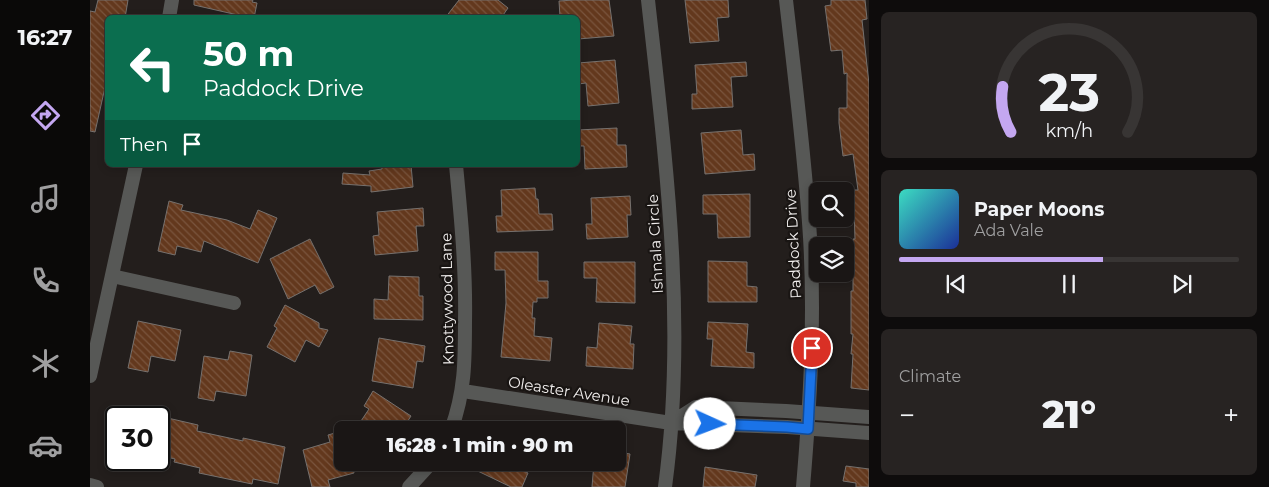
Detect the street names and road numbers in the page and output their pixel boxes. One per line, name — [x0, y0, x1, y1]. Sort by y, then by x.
street label: Paddock Drive — [781, 189, 805, 299]
street label: Ishnala Circle — [643, 194, 667, 294]
street label: Knottywood Lane — [436, 233, 458, 365]
street label: Oleaster Avenue — [507, 372, 631, 410]

